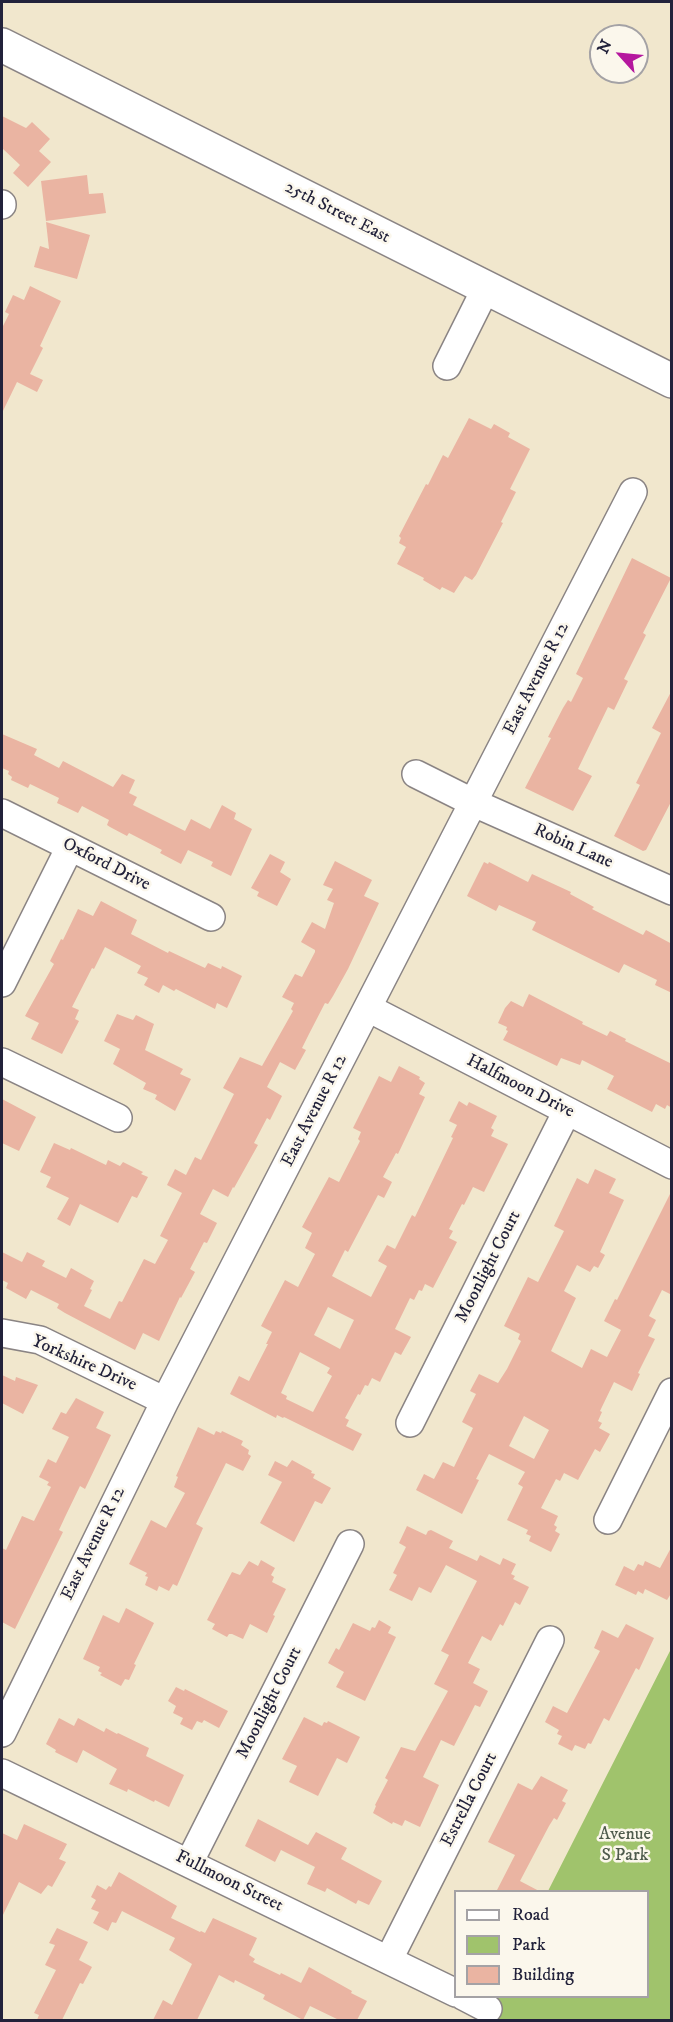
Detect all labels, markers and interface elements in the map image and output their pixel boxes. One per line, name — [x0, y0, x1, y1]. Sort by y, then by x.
north arrow — [589, 24, 649, 84]
text: N — [593, 36, 617, 57]
street label: 25th Street East — [281, 177, 393, 249]
street label: East Avenue R 12 — [499, 619, 575, 739]
street label: Robin Lane — [530, 820, 616, 874]
street label: Oxford Drive — [59, 834, 153, 896]
street label: East Avenue R 12 — [277, 1051, 353, 1171]
street label: Halfmoon Drive — [462, 1051, 578, 1123]
street label: Moonlight Court — [452, 1207, 526, 1327]
street label: Yorkshire Drive — [28, 1331, 140, 1397]
street label: East Avenue R 12 — [57, 1484, 131, 1604]
street label: Moonlight Court — [233, 1643, 307, 1763]
street label: Estrella Court — [437, 1749, 503, 1851]
park label: Avenue S Park — [599, 1824, 651, 1866]
street label: Fullmoon Street — [172, 1847, 286, 1917]
legend — [454, 1890, 649, 1998]
text: Road — [512, 1904, 549, 1926]
text: Park — [512, 1934, 546, 1956]
text: Building — [512, 1964, 574, 1986]

